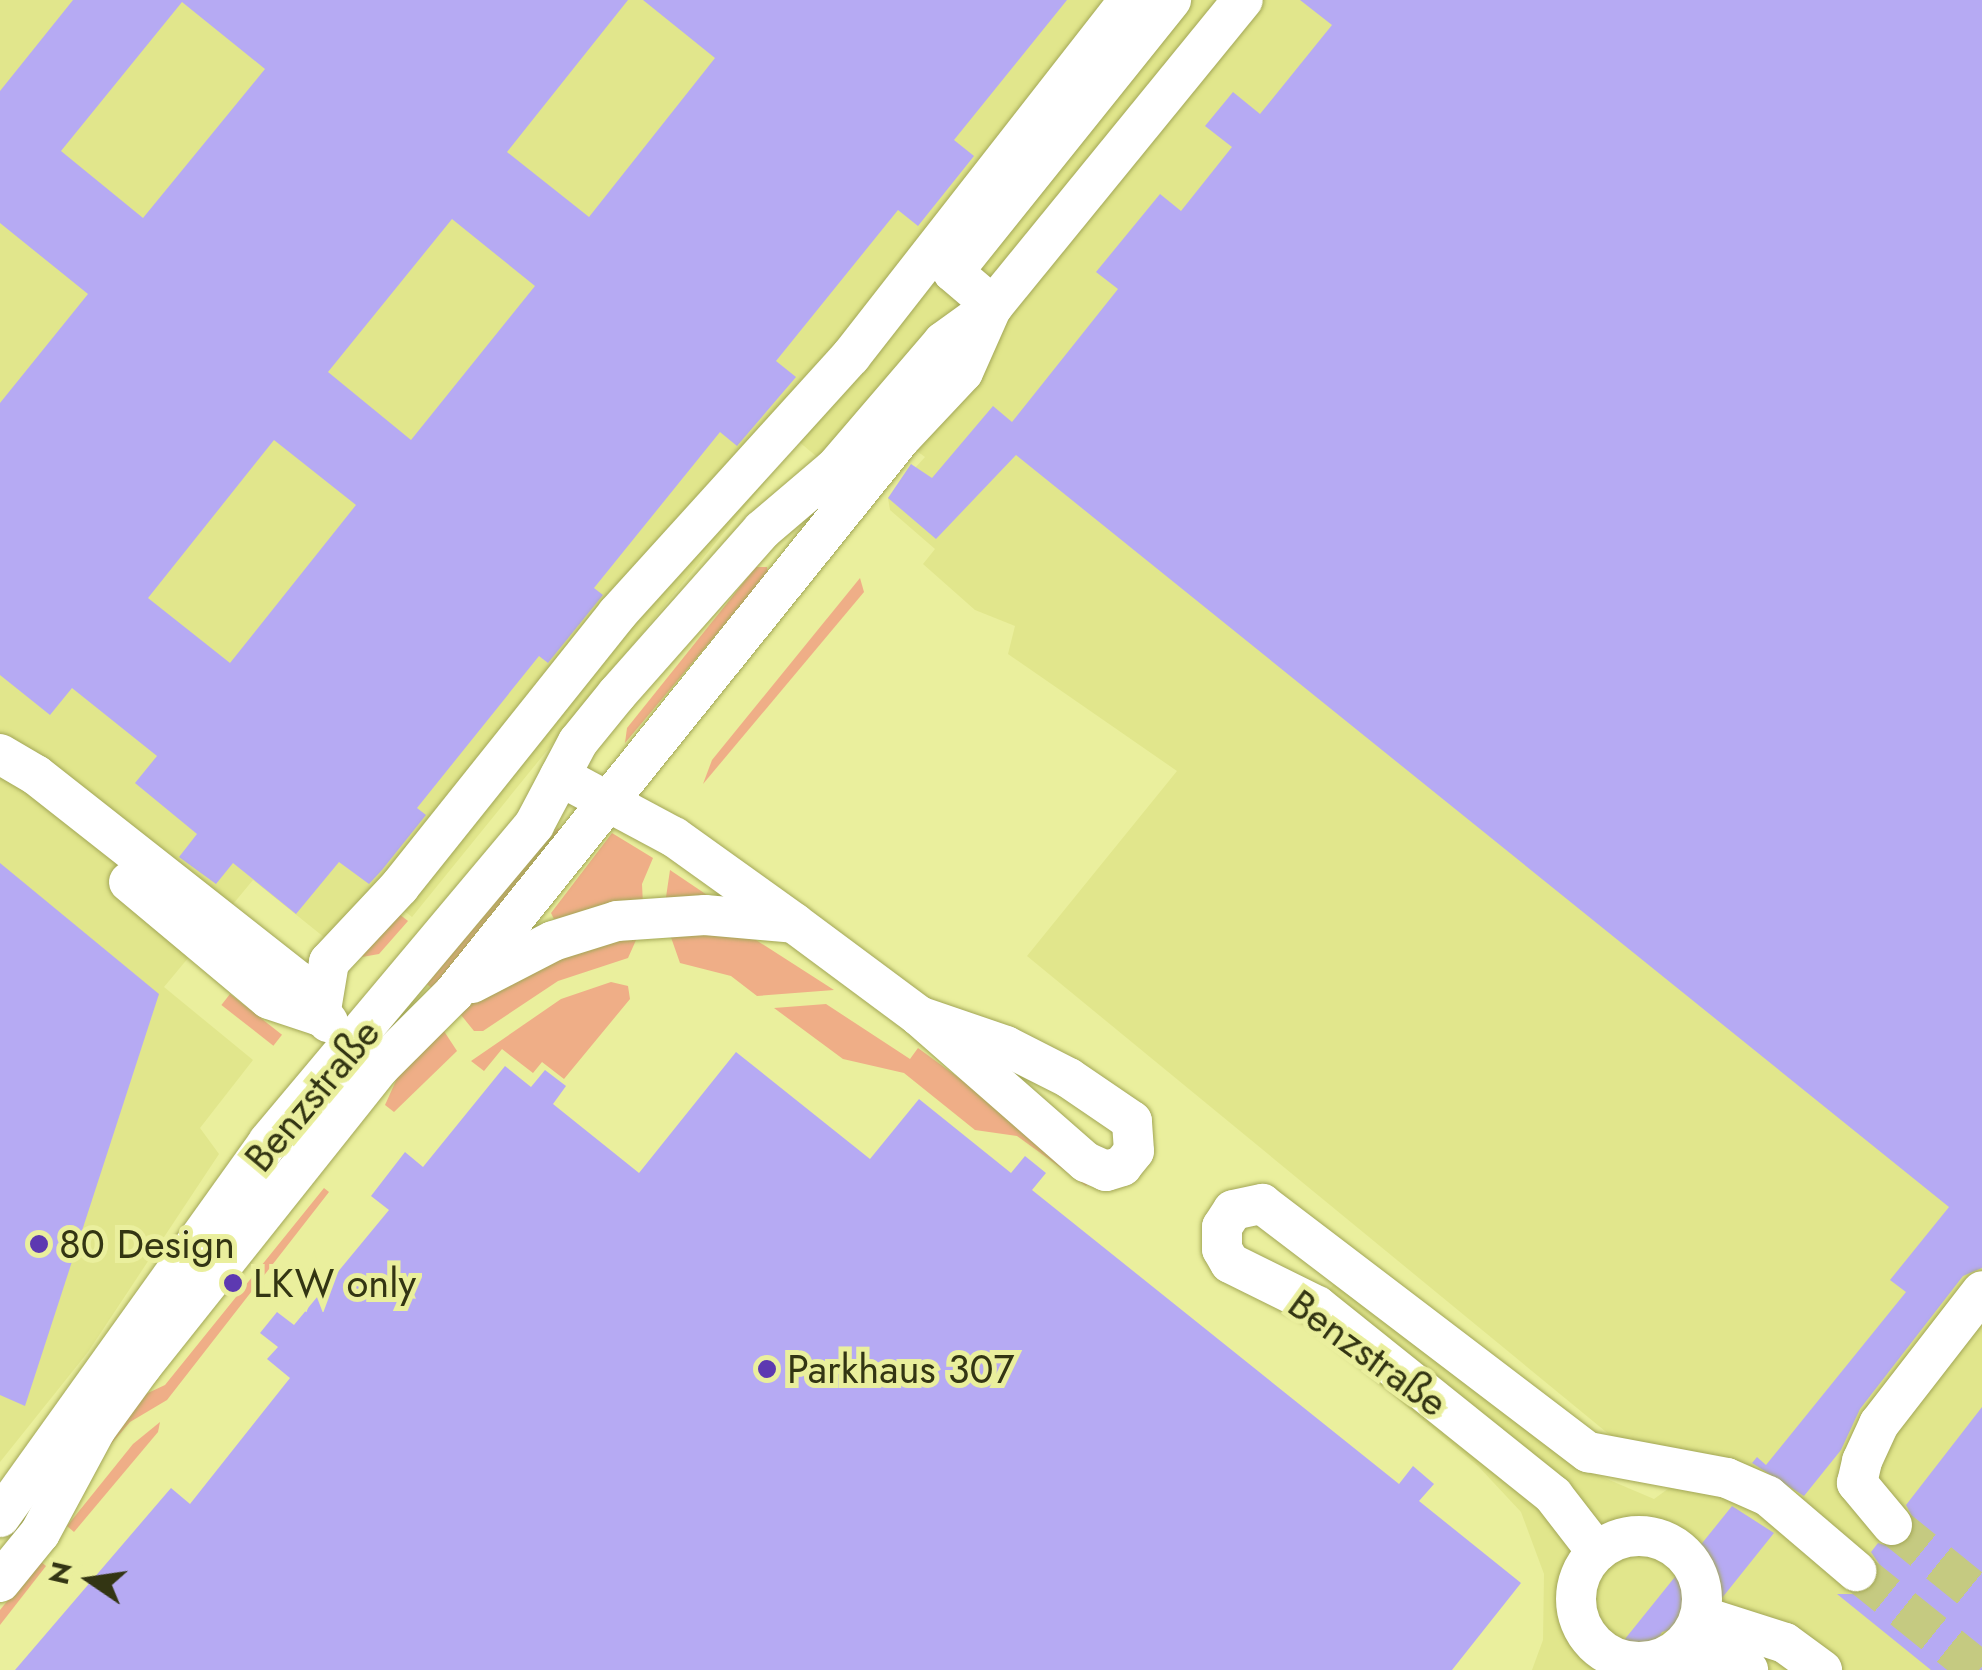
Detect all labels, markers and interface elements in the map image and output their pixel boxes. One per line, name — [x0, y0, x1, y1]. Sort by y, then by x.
street label: Benzstraße — [234, 1009, 390, 1181]
place label: 80 Design — [59, 1220, 235, 1268]
marker: 80 Design — [28, 1233, 50, 1255]
place label: LKW only — [253, 1259, 416, 1307]
marker: LKW only — [222, 1272, 244, 1294]
street label: Benzstraße — [1279, 1279, 1457, 1427]
place label: Parkhaus 307 — [787, 1345, 1014, 1393]
marker: Parkhaus 307 — [756, 1358, 778, 1380]
north arrow — [40, 1530, 140, 1630]
text: N — [38, 1558, 83, 1589]

